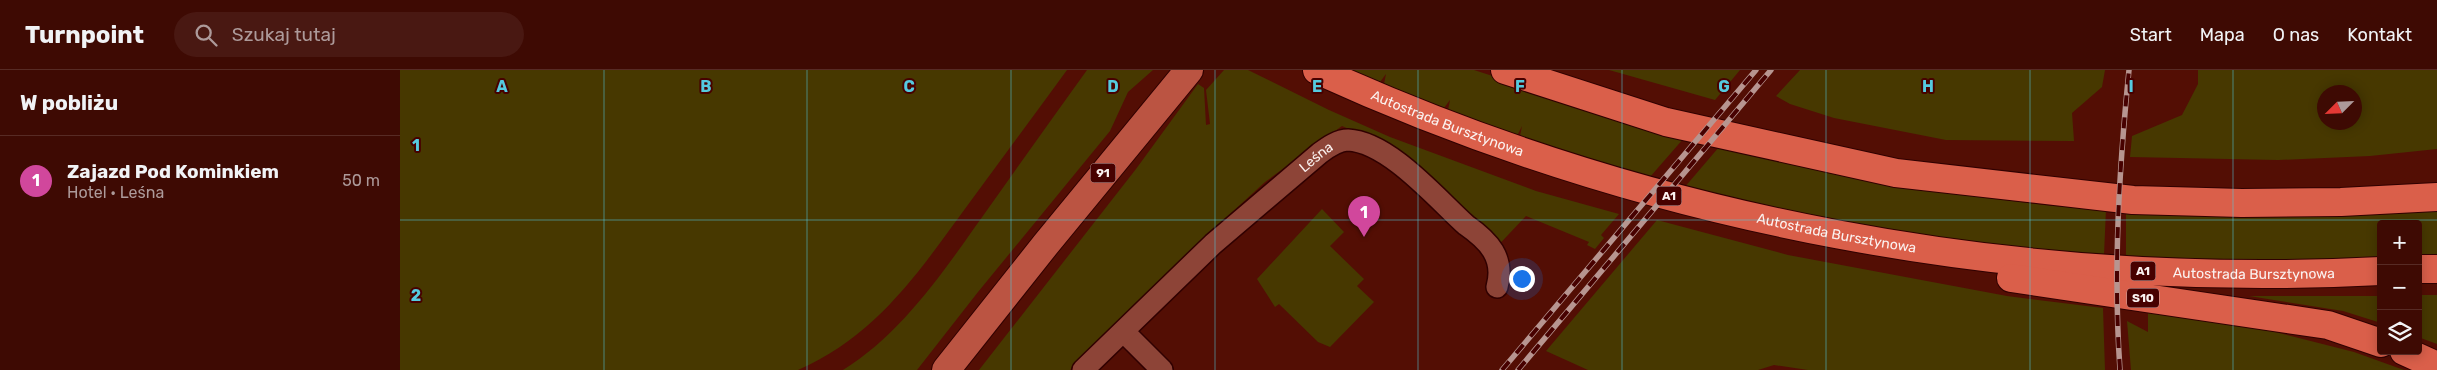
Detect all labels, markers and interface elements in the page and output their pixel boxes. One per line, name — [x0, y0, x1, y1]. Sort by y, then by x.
search box — [174, 12, 524, 57]
text: Turnpoint — [25, 21, 144, 49]
icon: search — [192, 21, 220, 49]
text: Szukaj tutaj — [232, 23, 336, 46]
text: Start — [2130, 24, 2172, 46]
text: Mapa — [2200, 24, 2245, 46]
text: O nas — [2273, 24, 2319, 46]
text: Kontakt — [2347, 24, 2412, 46]
text: A — [496, 77, 508, 96]
text: B — [700, 77, 712, 96]
text: C — [903, 77, 915, 96]
text: D — [1107, 77, 1119, 96]
text: E — [1312, 77, 1322, 96]
text: F — [1515, 77, 1525, 96]
text: G — [1718, 77, 1730, 96]
text: H — [1922, 77, 1934, 96]
text: I — [2128, 77, 2134, 96]
north arrow — [2317, 85, 2362, 130]
street label: Autostrada Bursztynowa — [1369, 86, 1526, 160]
text: W pobliżu — [20, 90, 118, 115]
text: 1 — [412, 136, 420, 155]
street label: Leśna — [1295, 138, 1336, 176]
text: Zajazd Pod Kominkiem — [67, 160, 279, 183]
road number: 91 — [1090, 164, 1116, 182]
text: 1 — [32, 171, 40, 190]
text: 50 m — [342, 171, 380, 190]
text: Hotel · Leśna — [67, 183, 164, 202]
road number: A1 — [1656, 186, 1682, 206]
pin: 1 — [1348, 196, 1380, 237]
street label: Autostrada Bursztynowa — [1755, 209, 1918, 256]
map controls — [2377, 220, 2422, 355]
button: + — [2377, 220, 2422, 265]
road number: A1 — [2130, 262, 2156, 280]
street label: Autostrada Bursztynowa — [2173, 264, 2335, 283]
button: − — [2377, 265, 2422, 310]
your location — [1509, 266, 1535, 292]
text: 2 — [411, 286, 421, 305]
road number: S10 — [2127, 288, 2159, 308]
button: layers — [2377, 310, 2422, 355]

